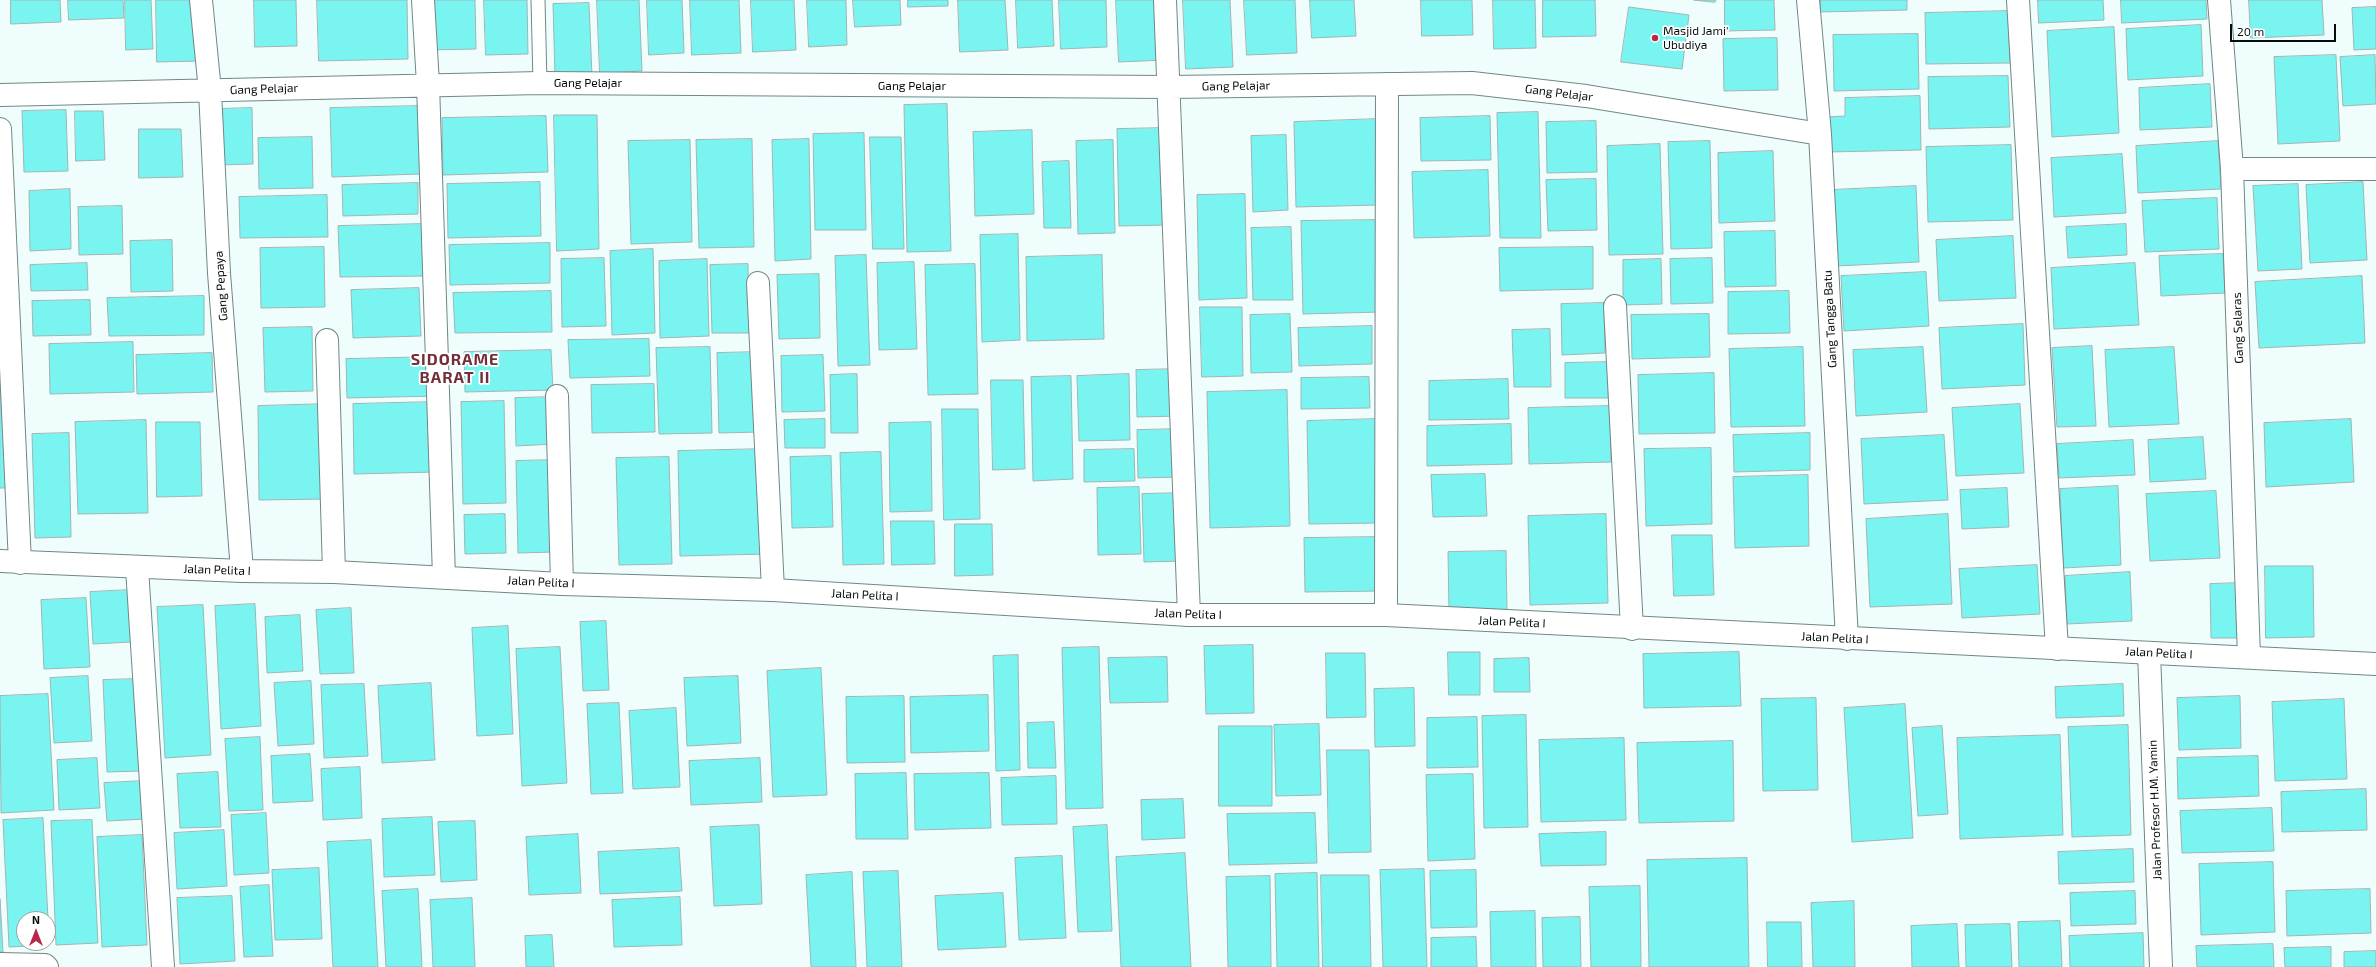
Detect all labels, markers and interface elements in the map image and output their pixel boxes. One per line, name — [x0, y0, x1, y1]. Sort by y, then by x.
scale bar — [2232, 16, 2338, 42]
place label: Masjid Jami' Ubudiya — [1663, 24, 1728, 52]
text: 20 m — [2237, 24, 2264, 38]
marker: Masjid Jami' Ubudiya — [1650, 33, 1660, 43]
street label: Gang Pelajar — [554, 76, 622, 90]
street label: Gang Pelajar — [1202, 78, 1270, 94]
street label: Gang Pelajar — [878, 79, 946, 93]
street label: Gang Pelajar — [230, 81, 298, 97]
street label: Gang Pelajar — [1524, 82, 1594, 104]
street label: Gang Pepaya — [211, 250, 231, 322]
street label: Gang Tangga Batu — [1820, 270, 1840, 368]
street label: Gang Selaras — [2230, 292, 2246, 364]
district label: SIDORAME BARAT II — [411, 350, 499, 388]
street label: Jalan Pelita I — [183, 562, 251, 578]
street label: Jalan Pelita I — [507, 573, 575, 591]
street label: Jalan Pelita I — [831, 586, 899, 604]
street label: Jalan Pelita I — [1154, 606, 1222, 622]
street label: Jalan Pelita I — [1478, 613, 1546, 631]
street label: Jalan Pelita I — [1801, 629, 1869, 647]
street label: Jalan Pelita I — [2125, 644, 2193, 662]
street label: Jalan Profesor H.M. Yamin — [2145, 740, 2165, 880]
north arrow — [16, 911, 56, 951]
text: N — [32, 913, 40, 926]

